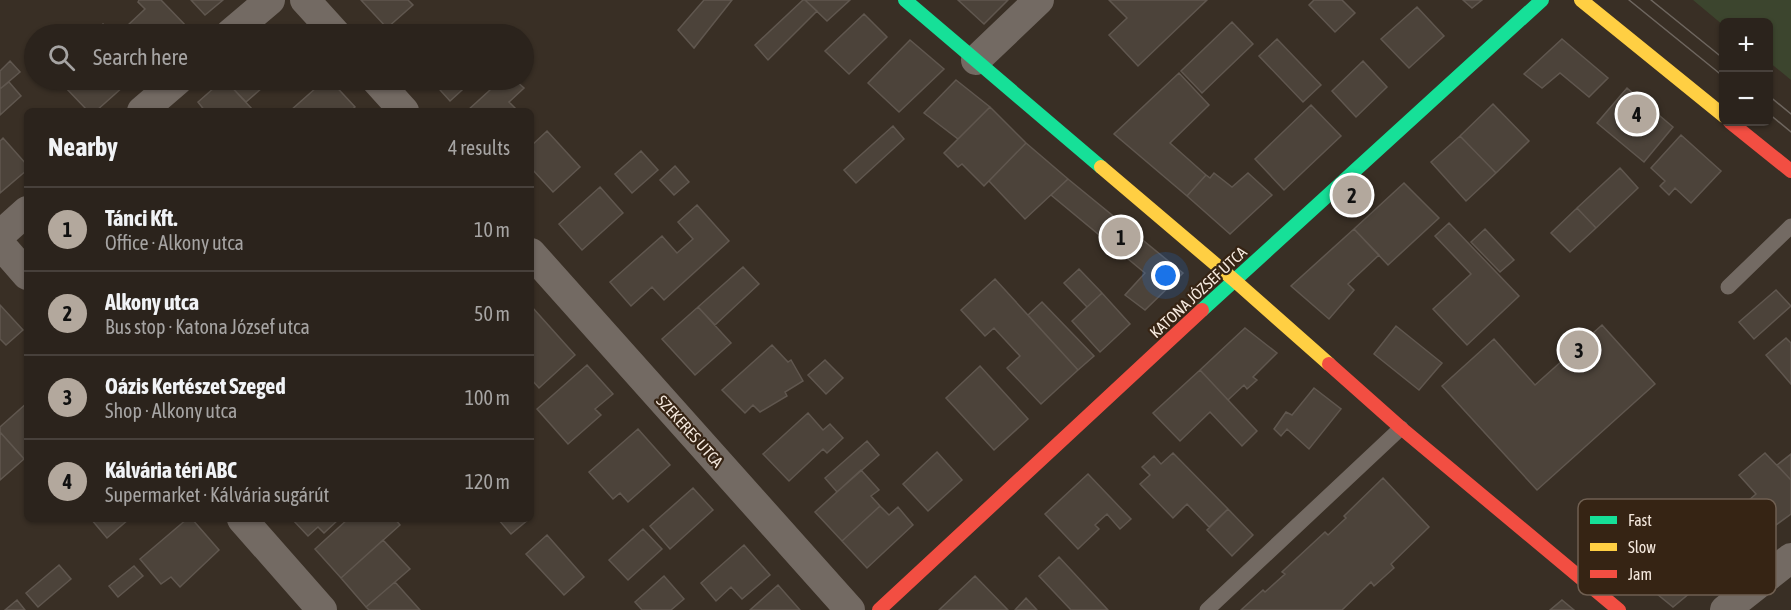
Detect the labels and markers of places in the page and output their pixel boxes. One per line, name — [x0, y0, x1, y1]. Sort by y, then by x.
pin: 4 — [1618, 92, 1656, 136]
pin: 2 — [1332, 172, 1372, 218]
pin: 1 — [1102, 214, 1140, 260]
pin: 3 — [1560, 328, 1598, 372]

